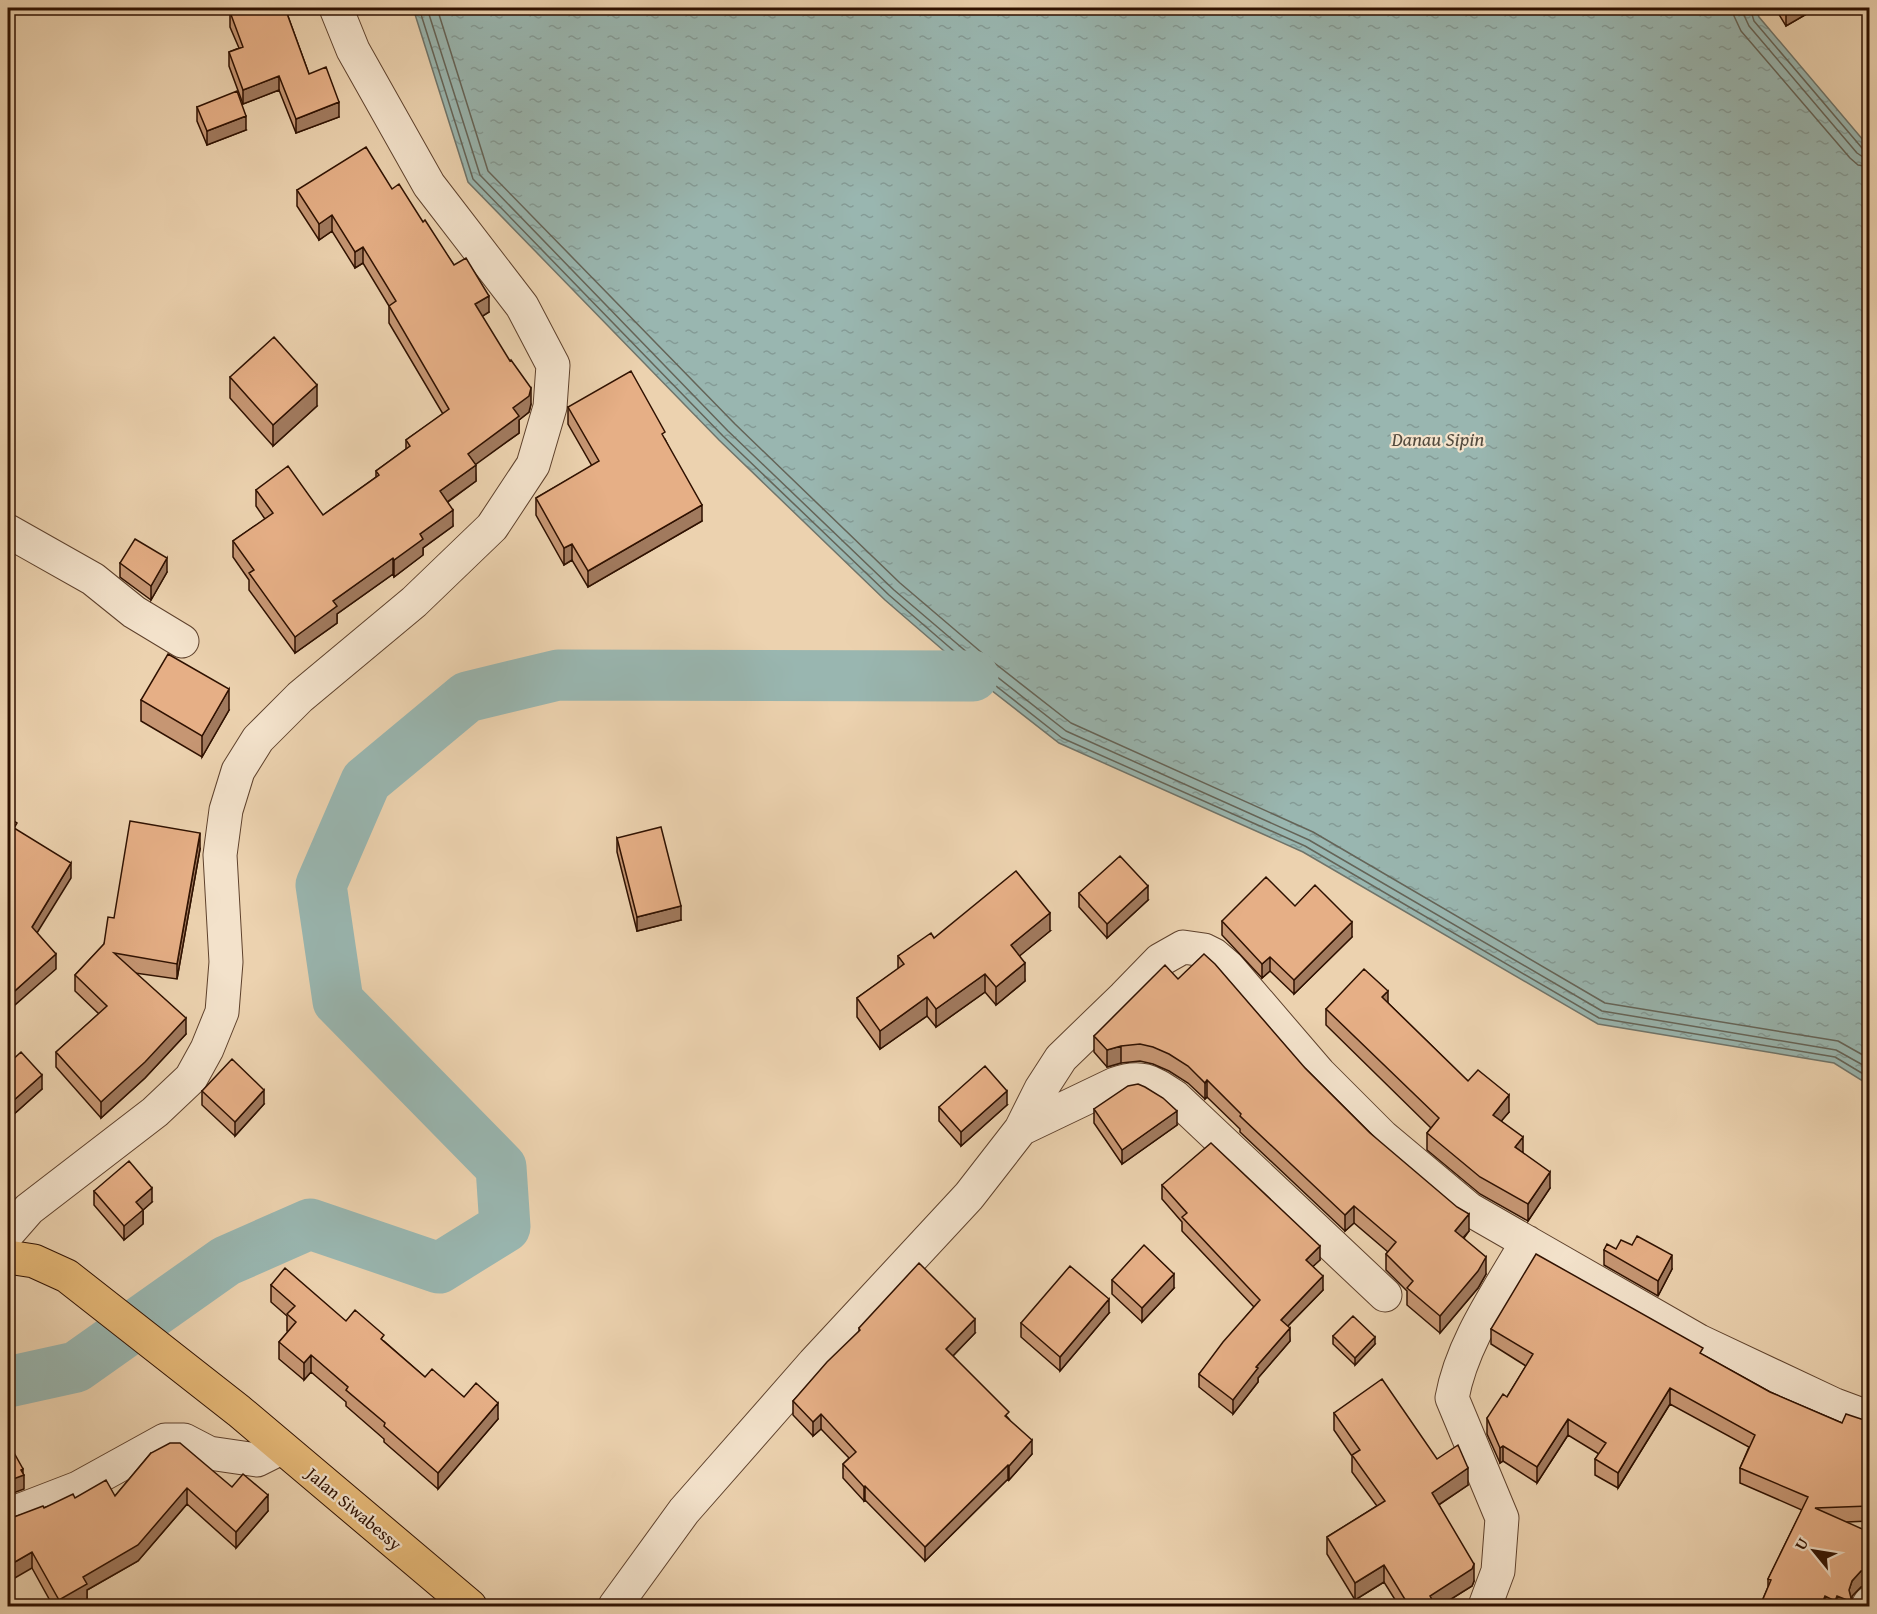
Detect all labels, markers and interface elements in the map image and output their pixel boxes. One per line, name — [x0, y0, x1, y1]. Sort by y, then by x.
water label: Danau Sipin — [1391, 424, 1484, 453]
street label: Jalan Siwabessy — [299, 1459, 408, 1557]
north arrow — [1784, 1521, 1844, 1581]
text: U — [1788, 1533, 1814, 1554]

